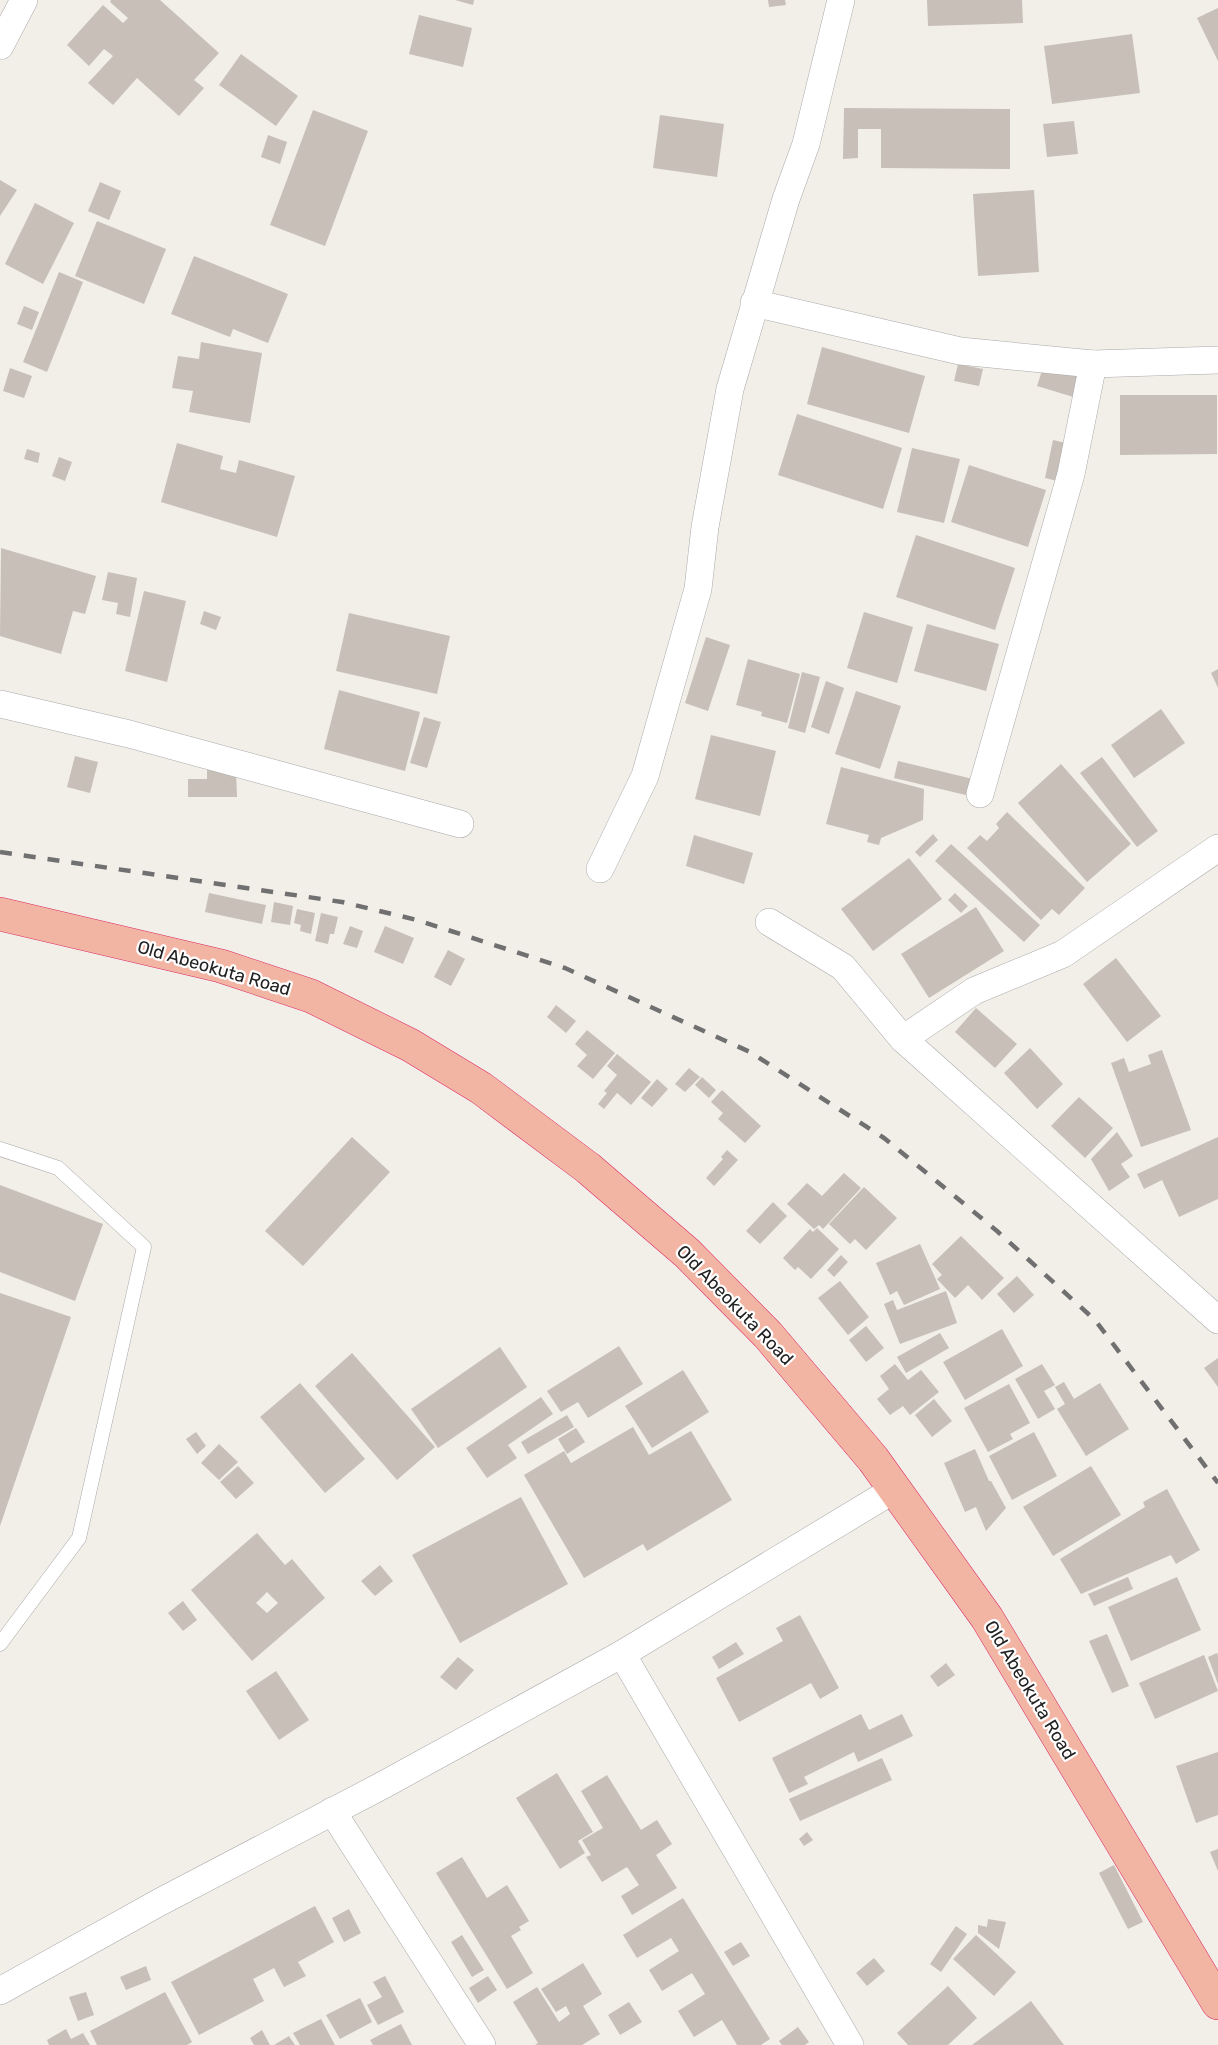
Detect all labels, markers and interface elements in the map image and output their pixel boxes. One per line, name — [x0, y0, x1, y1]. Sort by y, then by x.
street label: Old Abeokuta Road — [135, 936, 293, 1000]
street label: Old Abeokuta Road — [672, 1240, 798, 1370]
street label: Old Abeokuta Road — [980, 1616, 1080, 1764]

